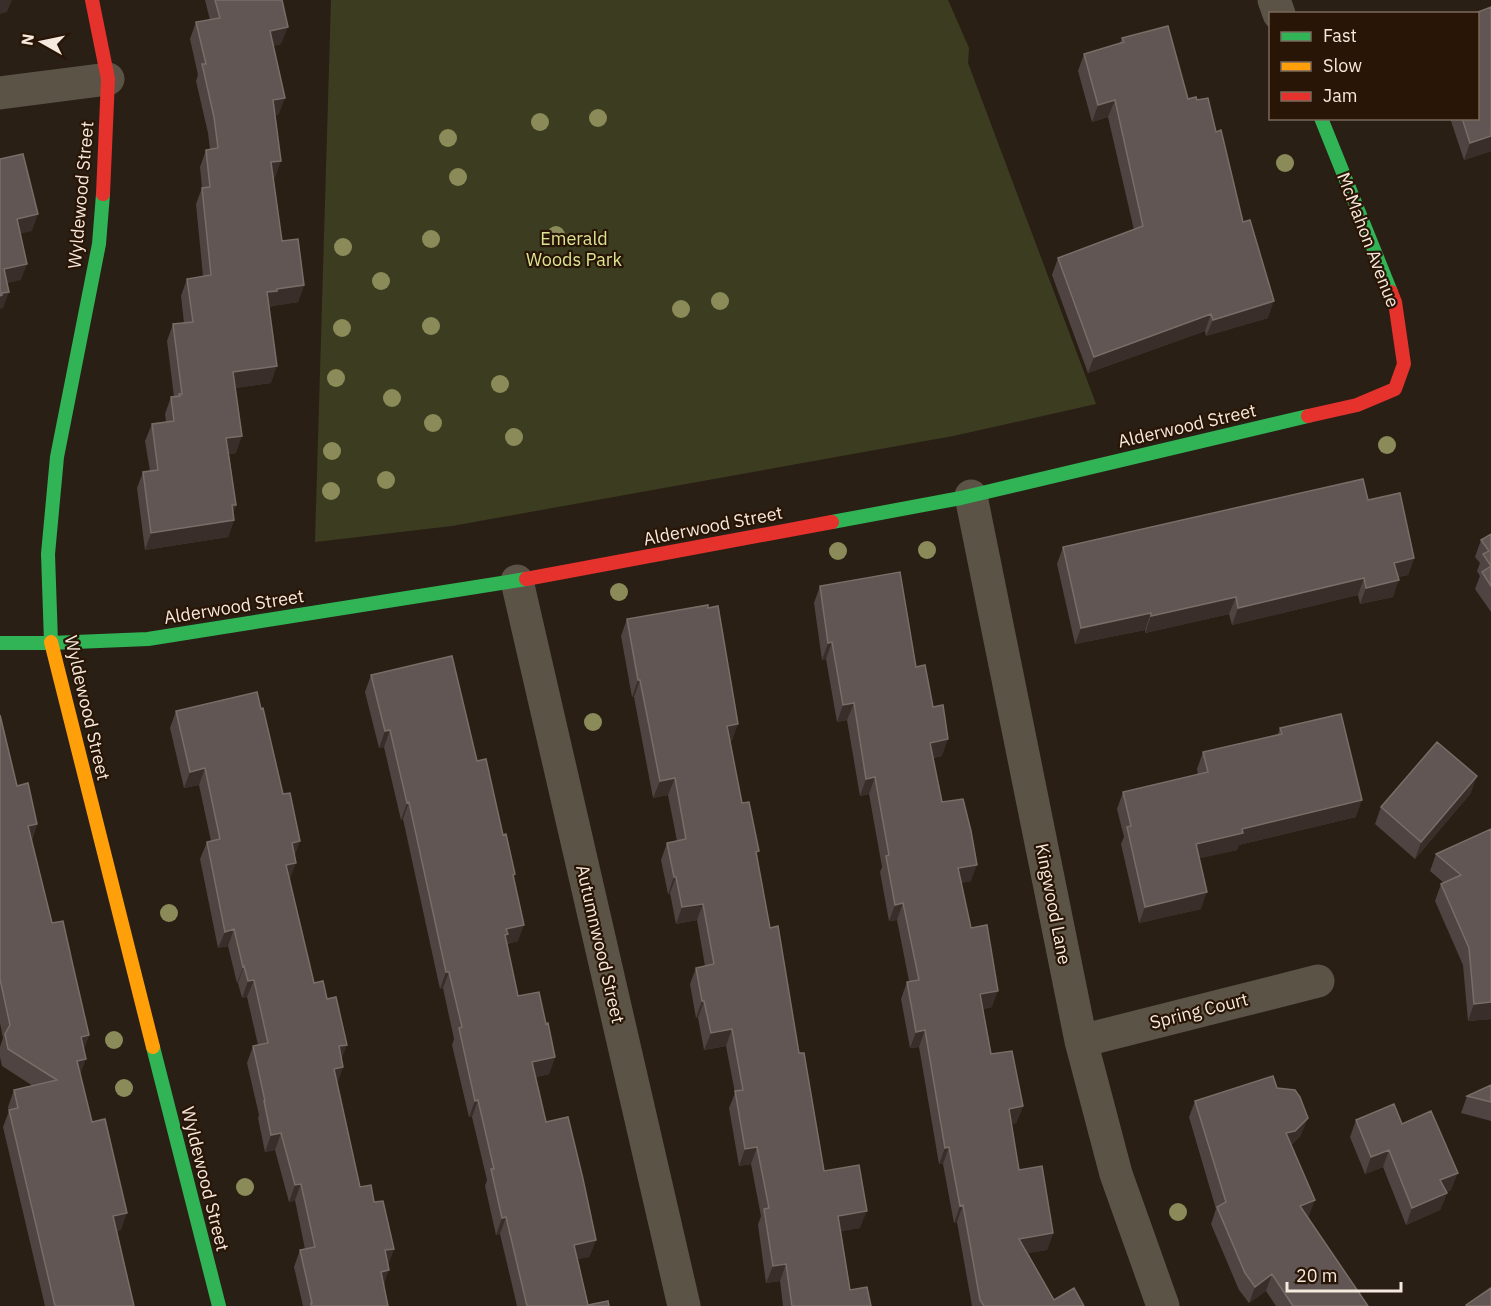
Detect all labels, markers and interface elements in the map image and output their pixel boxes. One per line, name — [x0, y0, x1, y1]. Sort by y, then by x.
north arrow — [12, 12, 72, 72]
legend — [1269, 12, 1479, 120]
text: Fast — [1323, 24, 1357, 47]
text: N — [16, 32, 38, 47]
text: Slow — [1323, 54, 1362, 77]
text: Jam — [1323, 84, 1358, 107]
street label: Wyldewood Street — [63, 120, 98, 270]
street label: McMahon Avenue — [1332, 169, 1405, 311]
park label: Emerald Woods Park — [526, 227, 622, 271]
street label: Alderwood Street — [1115, 398, 1258, 453]
street label: Alderwood Street — [641, 501, 785, 550]
street label: Alderwood Street — [162, 584, 306, 629]
street label: Wyldewood Street — [60, 633, 115, 783]
street label: Kingwood Lane — [1030, 841, 1077, 967]
street label: Autumnwood Street — [571, 862, 630, 1025]
street label: Spring Court — [1147, 987, 1250, 1034]
street label: Wyldewood Street — [176, 1104, 235, 1254]
scale bar — [1287, 1255, 1401, 1293]
text: 20 m — [1296, 1264, 1338, 1287]

